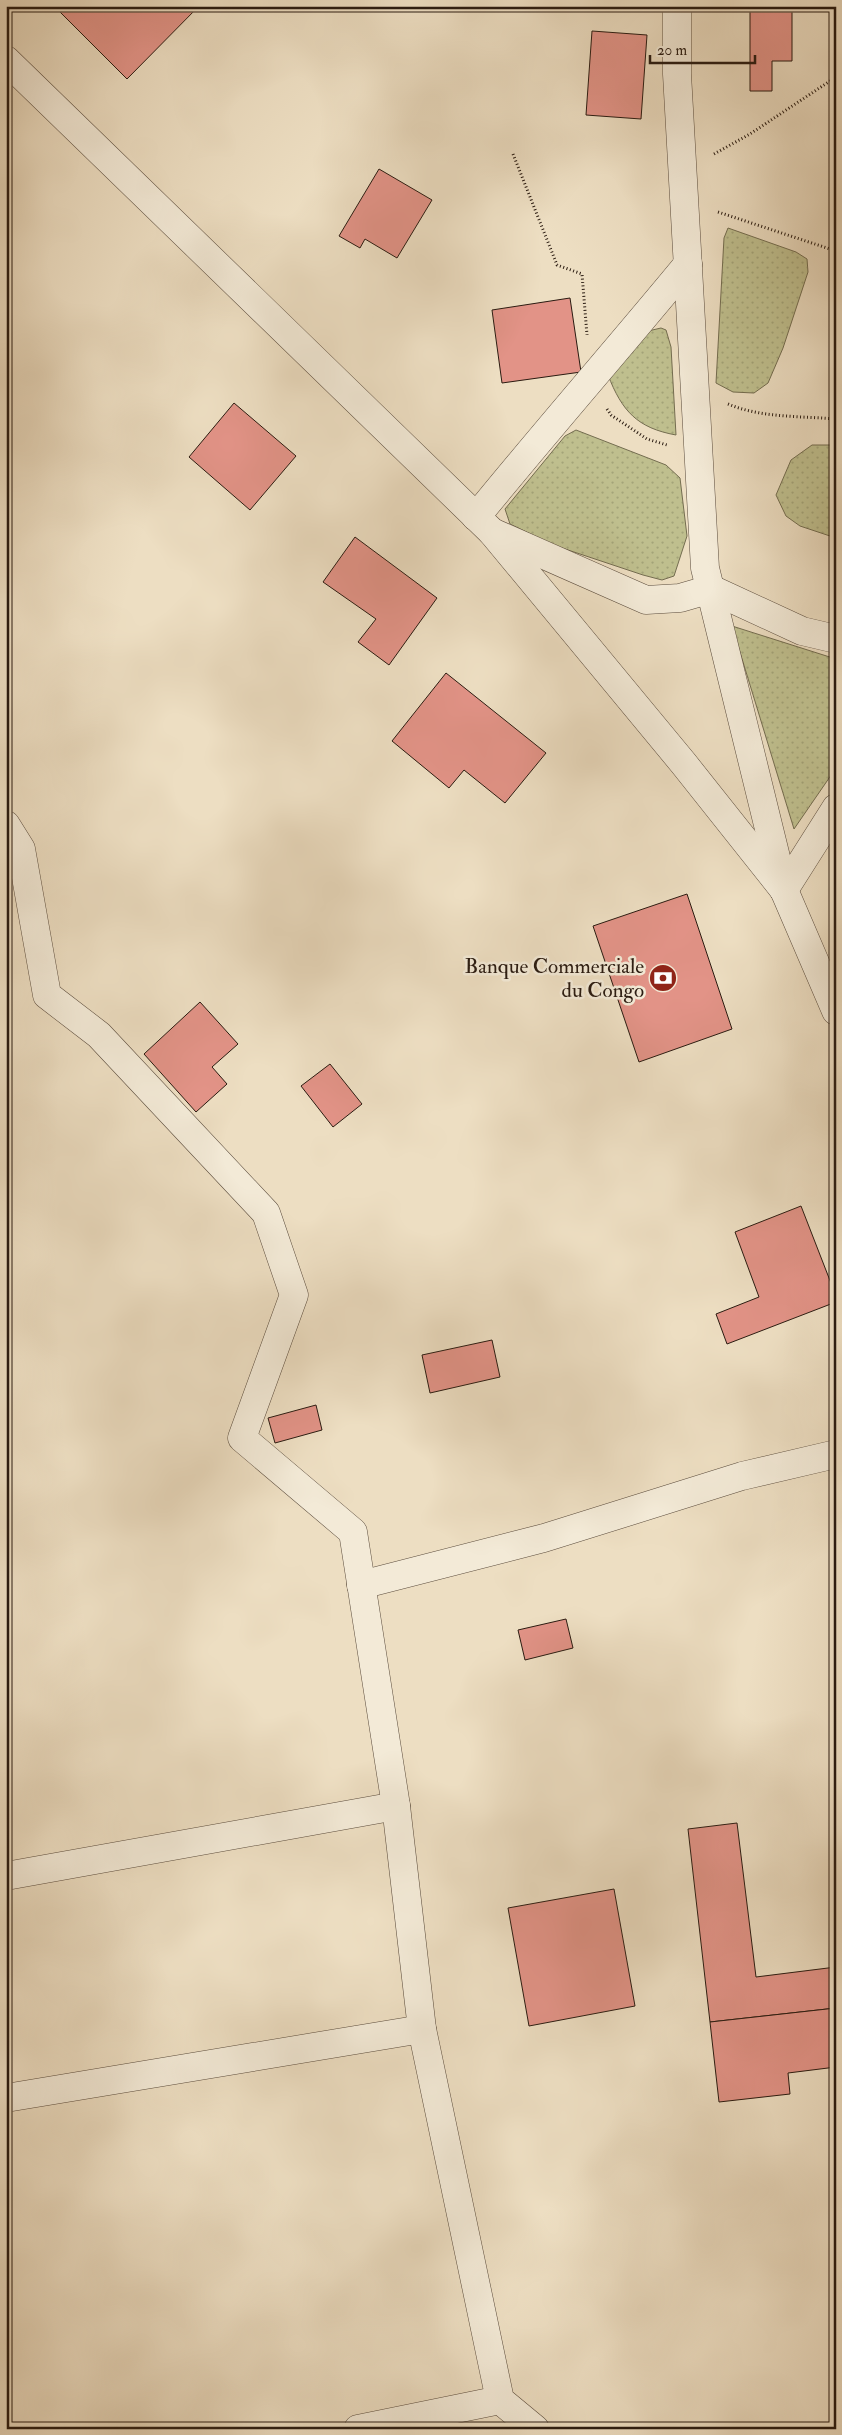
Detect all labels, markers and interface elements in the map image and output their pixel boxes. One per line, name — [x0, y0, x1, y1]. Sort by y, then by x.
scale bar — [650, 32, 754, 64]
text: 20 m — [657, 41, 687, 60]
place label: Banque Commerciale du Congo — [465, 953, 644, 1004]
bank icon: Banque Commerciale du Congo — [648, 963, 678, 993]

